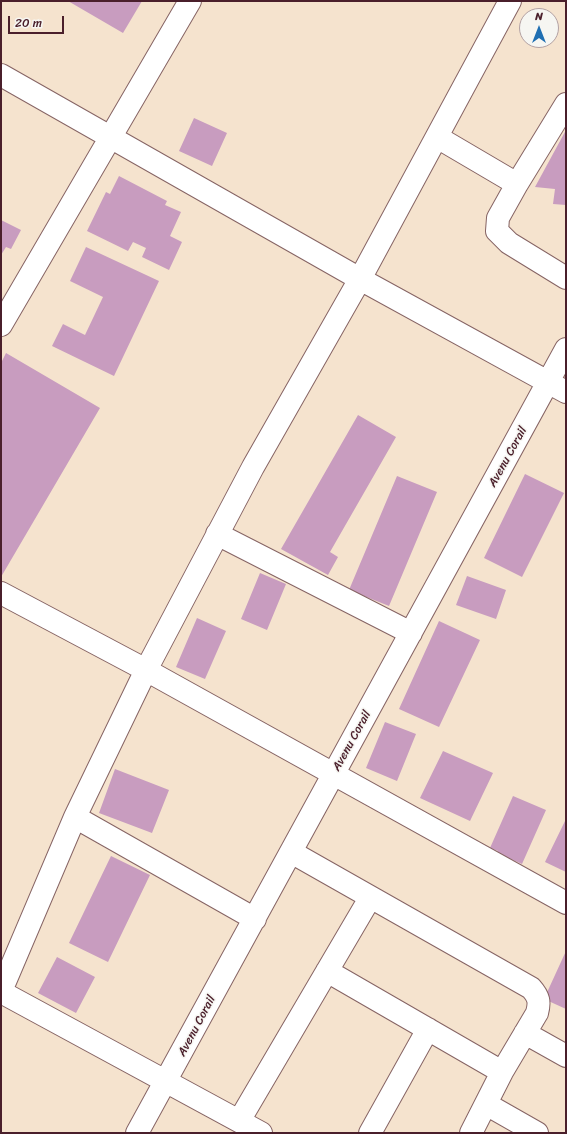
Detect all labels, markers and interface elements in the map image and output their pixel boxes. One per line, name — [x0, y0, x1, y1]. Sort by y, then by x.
text: N — [535, 7, 543, 26]
scale bar — [10, 8, 66, 34]
north arrow — [519, 8, 559, 48]
text: 20 m — [15, 12, 42, 34]
street label: Avenu Corail — [485, 424, 531, 490]
street label: Avenu Corail — [329, 708, 375, 774]
street label: Avenu Corail — [175, 993, 219, 1059]

